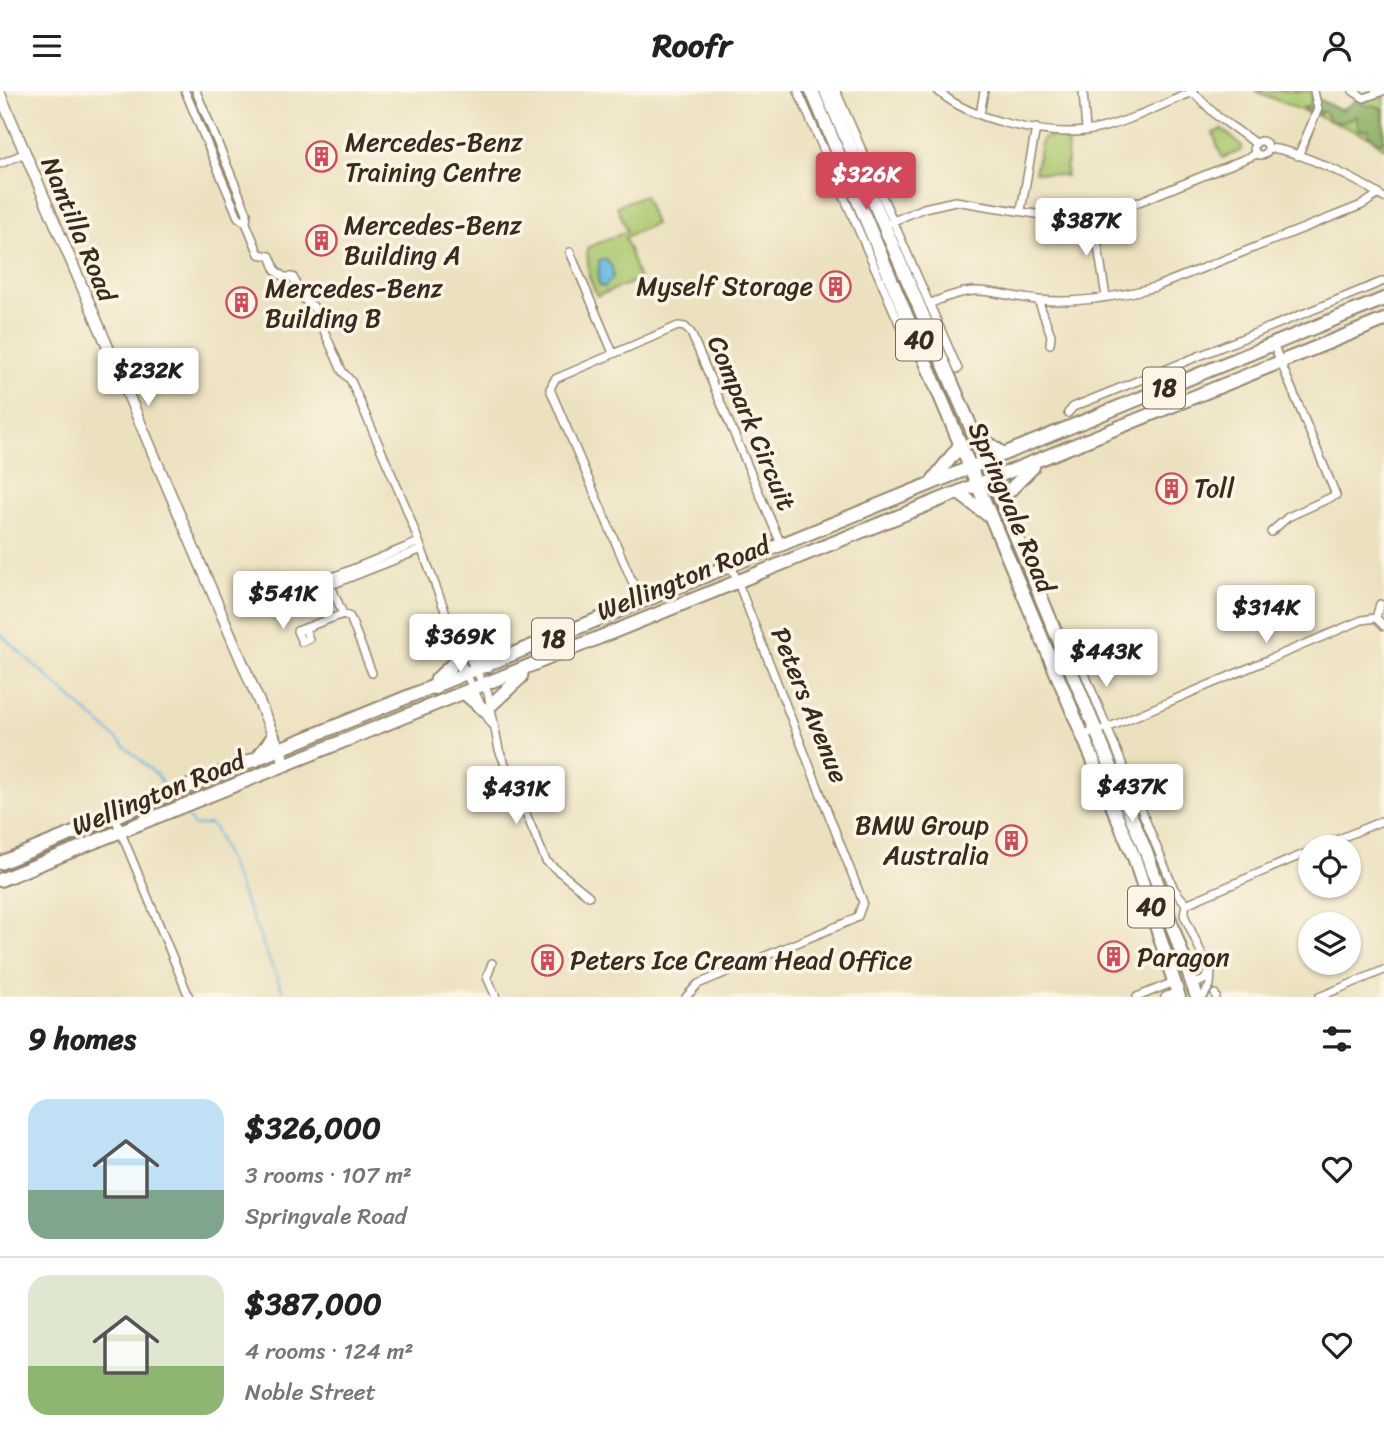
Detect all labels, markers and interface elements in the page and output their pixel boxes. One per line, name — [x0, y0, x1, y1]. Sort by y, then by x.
text: Roofr — [652, 17, 732, 74]
icon: menu — [28, 27, 66, 65]
icon: person — [1318, 27, 1356, 65]
place label: Mercedes-Benz Training Centre — [345, 119, 524, 195]
building icon: Mercedes-Benz Training Centre — [305, 140, 339, 174]
street label: Nantilla Road — [28, 149, 131, 311]
pin: $326K — [817, 152, 915, 212]
text: $326K — [832, 154, 900, 195]
pin: $387K — [1037, 199, 1135, 258]
text: $387K — [1051, 200, 1121, 241]
place label: Mercedes-Benz Building A — [344, 202, 523, 278]
building icon: Mercedes-Benz Building A — [304, 223, 338, 257]
place label: Myself Storage — [636, 263, 813, 309]
place label: Mercedes-Benz Building B — [265, 265, 444, 341]
building icon: Myself Storage — [819, 269, 853, 303]
building icon: Mercedes-Benz Building B — [225, 286, 259, 320]
road number: 40 — [896, 319, 942, 361]
street label: Compark Circuit — [694, 328, 810, 518]
pin: $232K — [99, 349, 197, 408]
text: $232K — [114, 350, 182, 391]
road number: 18 — [1143, 367, 1185, 409]
street label: Springvale Road — [955, 414, 1070, 602]
place label: Toll — [1194, 465, 1235, 511]
building icon: Toll — [1154, 471, 1188, 505]
street label: Wellington Road — [589, 521, 779, 634]
pin: $541K — [234, 571, 332, 631]
text: $541K — [249, 573, 317, 614]
pin: $314K — [1217, 585, 1315, 645]
text: $314K — [1233, 587, 1299, 628]
pin: $369K — [411, 615, 509, 674]
text: $369K — [425, 616, 495, 657]
road number: 18 — [532, 619, 574, 659]
street label: Peters Avenue — [758, 620, 862, 790]
pin: $443K — [1057, 629, 1155, 689]
text: $443K — [1071, 631, 1141, 672]
street label: Wellington Road — [64, 736, 254, 849]
pin: $437K — [1083, 765, 1181, 824]
text: $437K — [1097, 766, 1167, 807]
pin: $431K — [467, 767, 565, 826]
text: $431K — [483, 768, 549, 809]
place label: BMW Group Australia — [855, 802, 989, 878]
building icon: BMW Group Australia — [995, 823, 1029, 857]
map controls — [1298, 835, 1361, 975]
button: locate — [1298, 835, 1361, 898]
road number: 40 — [1128, 887, 1174, 927]
button: layers — [1298, 912, 1361, 975]
place label: Paragon — [1137, 934, 1230, 980]
place label: Peters Ice Cream Head Office — [570, 937, 912, 983]
building icon: Paragon — [1097, 940, 1131, 974]
building icon: Peters Ice Cream Head Office — [530, 943, 564, 977]
text: 9 homes — [28, 1012, 136, 1066]
icon: filters — [1318, 1020, 1356, 1058]
text: $326,000 — [245, 1101, 381, 1155]
icon: home — [84, 1127, 168, 1211]
icon: heart — [1318, 1150, 1356, 1188]
text: 3 rooms · 107 m² — [245, 1155, 412, 1196]
text: Springvale Road — [245, 1196, 407, 1237]
text: $387,000 — [245, 1277, 382, 1331]
icon: home — [84, 1303, 168, 1387]
icon: heart — [1318, 1326, 1356, 1364]
text: 4 rooms · 124 m² — [245, 1331, 414, 1372]
text: Noble Street — [245, 1372, 376, 1413]

